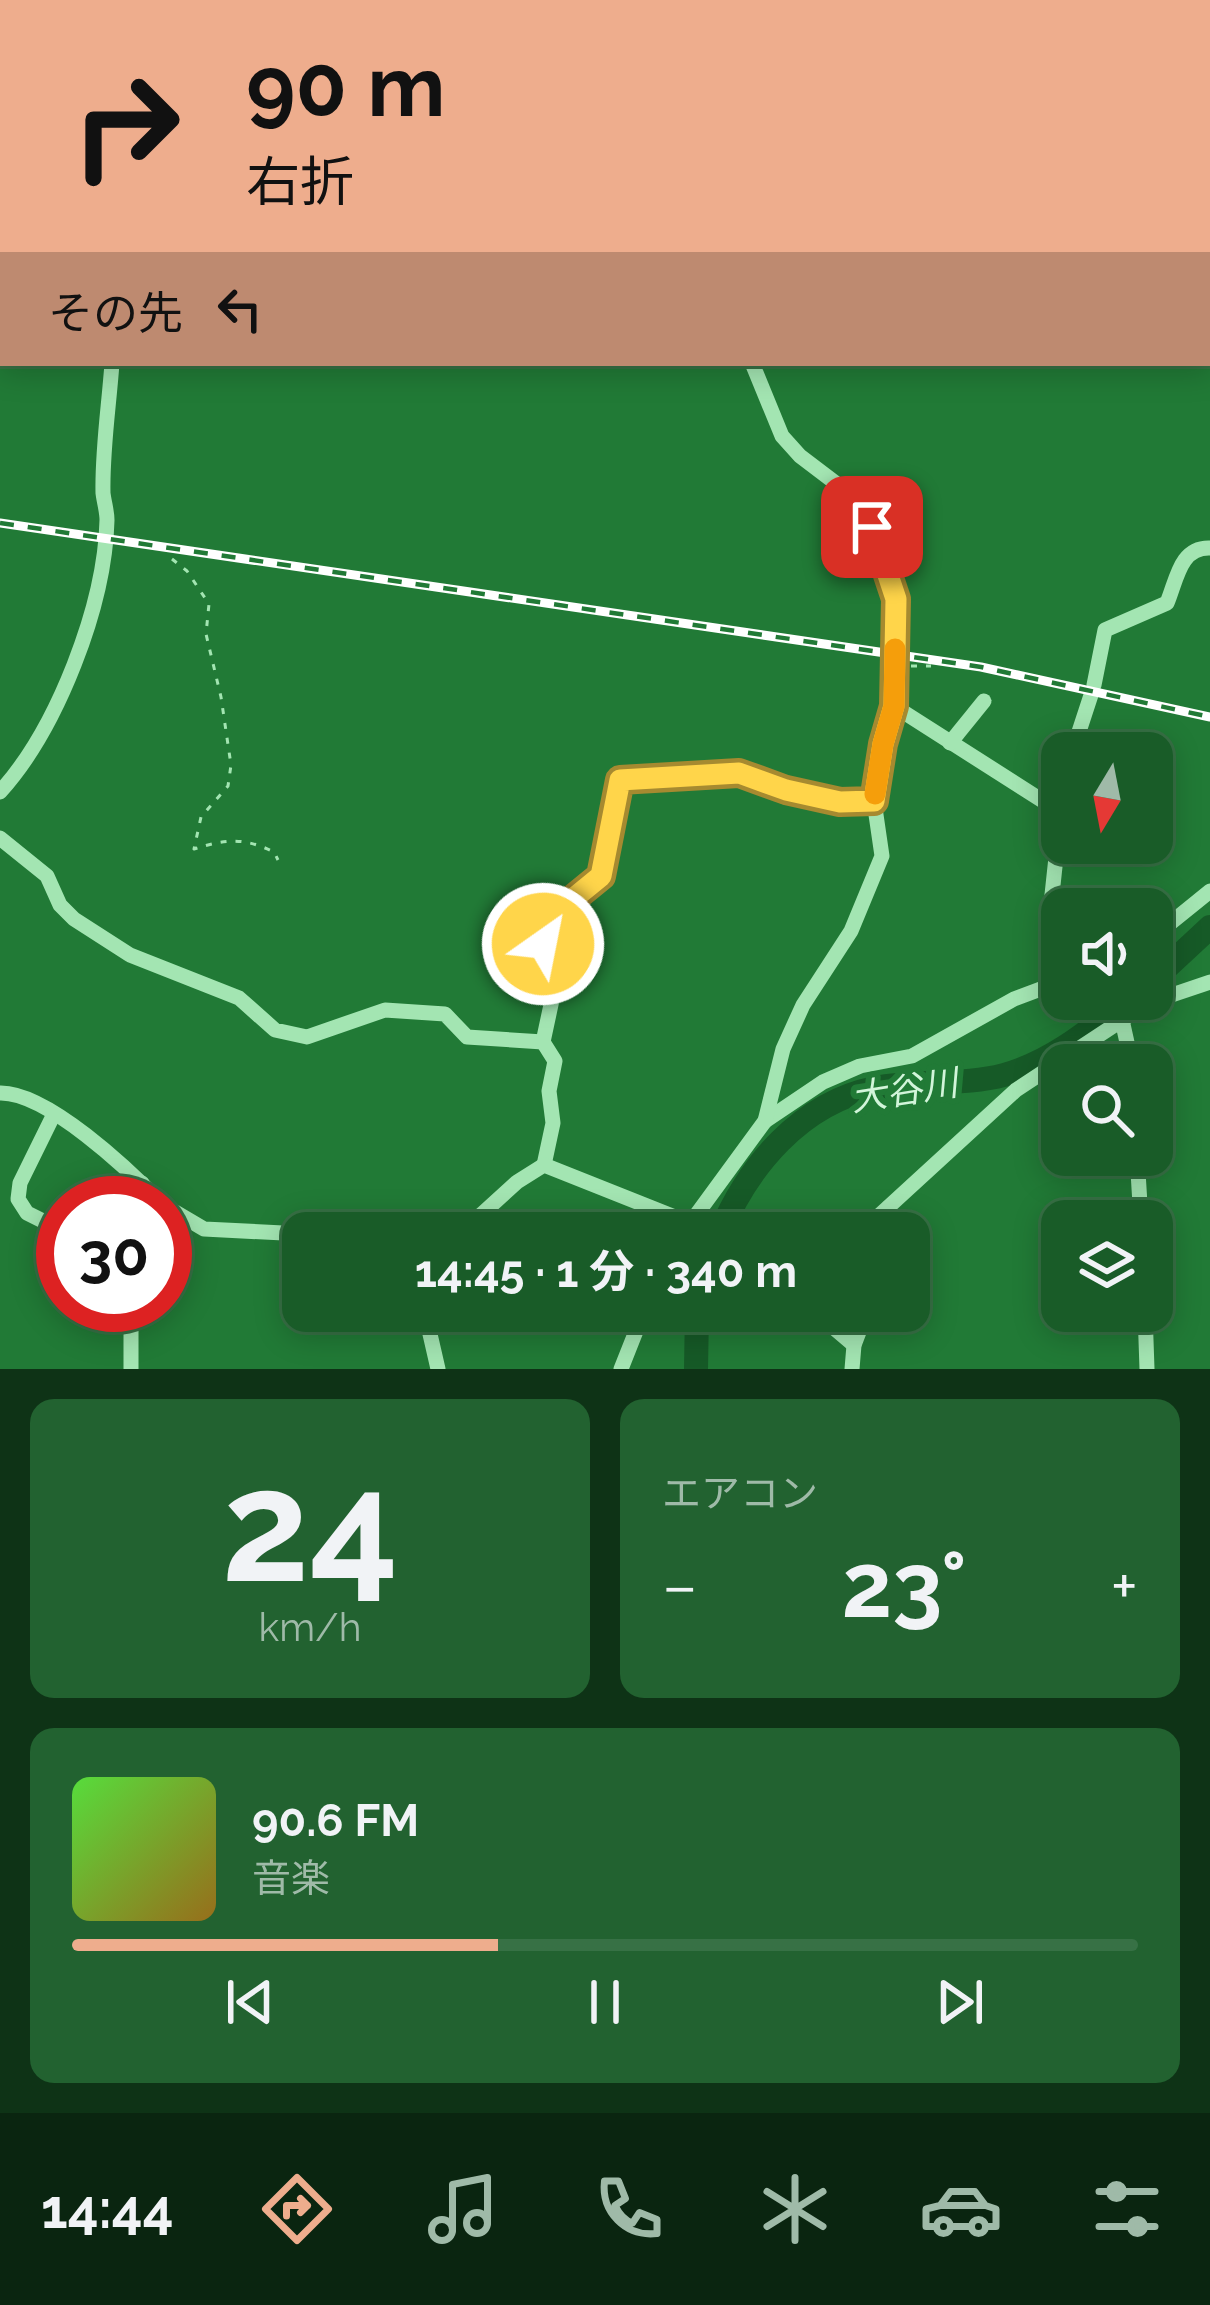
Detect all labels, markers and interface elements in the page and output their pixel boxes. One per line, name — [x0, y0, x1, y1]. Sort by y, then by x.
text: 90 m — [246, 37, 445, 136]
icon: right — [48, 48, 204, 204]
text: 右折 — [246, 150, 354, 214]
icon: left — [207, 276, 273, 342]
text: その先 — [48, 287, 183, 340]
pin — [821, 476, 923, 578]
icon: arrive — [839, 494, 905, 560]
north arrow — [1041, 732, 1173, 864]
map controls — [1041, 732, 1173, 1332]
position arrow — [480, 881, 606, 1007]
button: sound — [1041, 888, 1173, 1020]
button: search — [1041, 1044, 1173, 1176]
water label: 大谷川 — [847, 1060, 965, 1119]
speed limit sign: 30 — [36, 1176, 192, 1332]
button: layers — [1041, 1200, 1173, 1332]
text: 14:45 · 1 分 · 340 m — [415, 1245, 797, 1298]
text: 24 — [221, 1434, 399, 1618]
text: エアコン — [662, 1470, 818, 1516]
text: 23° — [842, 1532, 967, 1638]
text: − — [662, 1547, 698, 1624]
text: + — [1111, 1547, 1138, 1624]
text: km/h — [259, 1604, 361, 1650]
text: 90.6 FM — [252, 1794, 419, 1847]
text: 音楽 — [252, 1855, 330, 1901]
icon: previous — [217, 1969, 283, 2035]
icon: pause — [572, 1969, 638, 2035]
icon: next — [927, 1969, 993, 2035]
icon: directions — [255, 2167, 339, 2251]
icon: music — [421, 2167, 505, 2251]
icon: phone — [587, 2167, 671, 2251]
icon: climate — [753, 2167, 837, 2251]
icon: car — [919, 2167, 1003, 2251]
icon: filters — [1085, 2167, 1169, 2251]
text: 14:44 — [41, 2177, 173, 2241]

